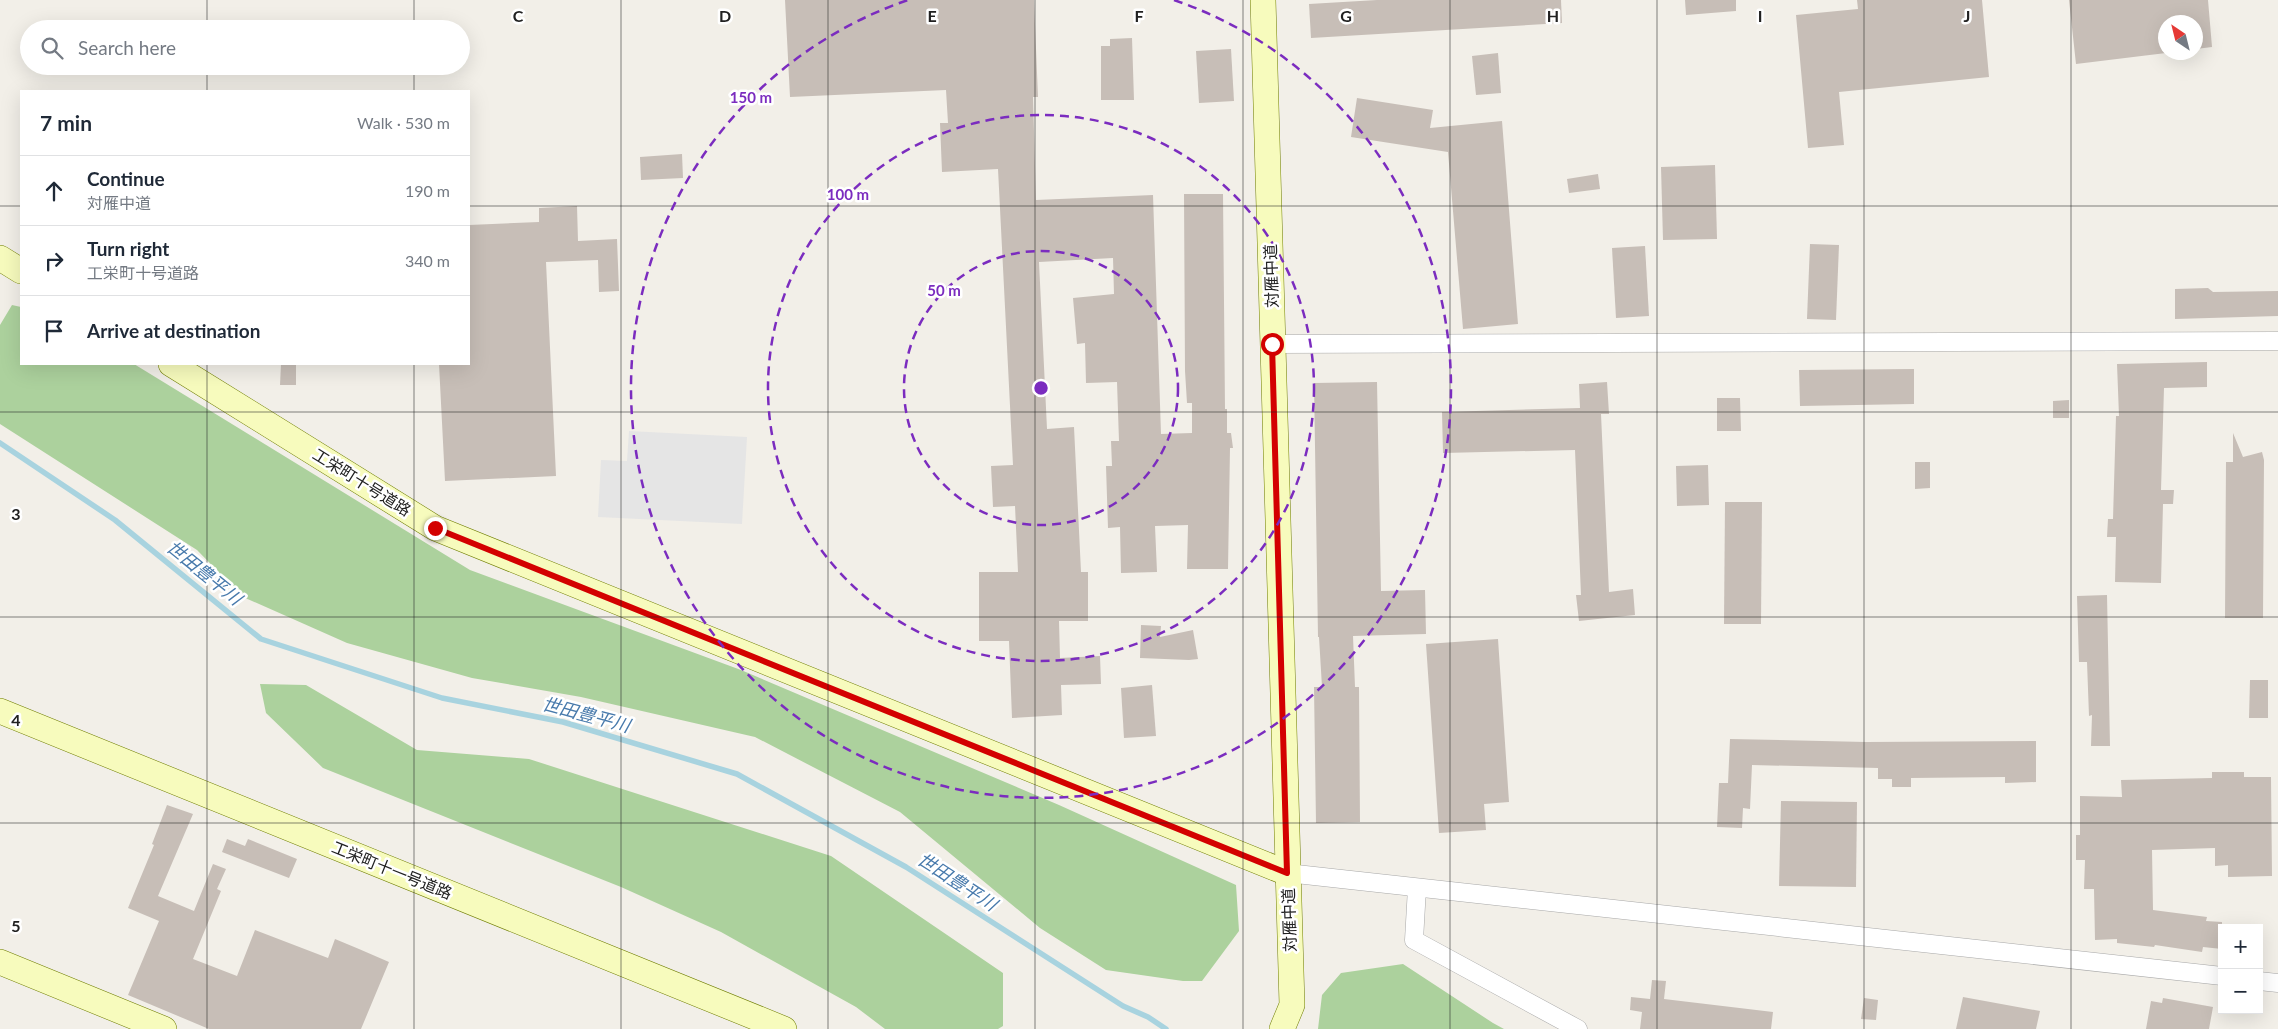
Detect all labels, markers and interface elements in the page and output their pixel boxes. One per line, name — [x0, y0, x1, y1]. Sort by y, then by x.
text: C — [513, 6, 524, 25]
text: D — [719, 6, 731, 25]
text: E — [927, 6, 937, 25]
text: F — [1134, 6, 1144, 25]
text: G — [1340, 6, 1352, 25]
text: H — [1547, 6, 1559, 25]
text: I — [1758, 6, 1762, 25]
text: J — [1964, 6, 1970, 25]
north arrow — [2158, 15, 2203, 60]
search box — [20, 20, 470, 75]
icon: search — [38, 34, 66, 62]
text: Search here — [78, 36, 176, 59]
text: 150 m — [730, 88, 772, 106]
text: 7 min — [40, 110, 92, 135]
text: Walk · 530 m — [357, 113, 450, 132]
text: Continue — [87, 167, 165, 190]
icon: ahead — [40, 177, 68, 205]
text: 190 m — [405, 181, 450, 200]
text: 100 m — [827, 185, 869, 203]
text: 対雁中道 — [87, 193, 151, 212]
text: Turn right — [87, 237, 169, 260]
street label: 対雁中道 — [1260, 244, 1281, 308]
icon: right — [40, 247, 68, 275]
text: 340 m — [405, 251, 450, 270]
text: 工栄町十号道路 — [87, 263, 199, 282]
text: 50 m — [927, 281, 961, 299]
icon: arrive — [40, 317, 68, 345]
text: Arrive at destination — [87, 319, 260, 342]
route start — [1261, 333, 1284, 356]
centre of rings — [1032, 379, 1050, 397]
street label: 工栄町十号道路 — [310, 444, 415, 519]
text: 3 — [11, 504, 21, 523]
route end — [424, 517, 447, 540]
water label: 世田豊平川 — [163, 535, 248, 610]
water label: 世田豊平川 — [540, 692, 635, 737]
text: 4 — [11, 710, 21, 729]
street label: 工栄町十一号道路 — [329, 837, 455, 902]
water label: 世田豊平川 — [914, 847, 1003, 916]
street label: 対雁中道 — [1278, 888, 1299, 952]
text: 5 — [11, 916, 21, 935]
map controls — [2218, 924, 2263, 1014]
button: + — [2218, 924, 2263, 969]
button: − — [2218, 969, 2263, 1014]

